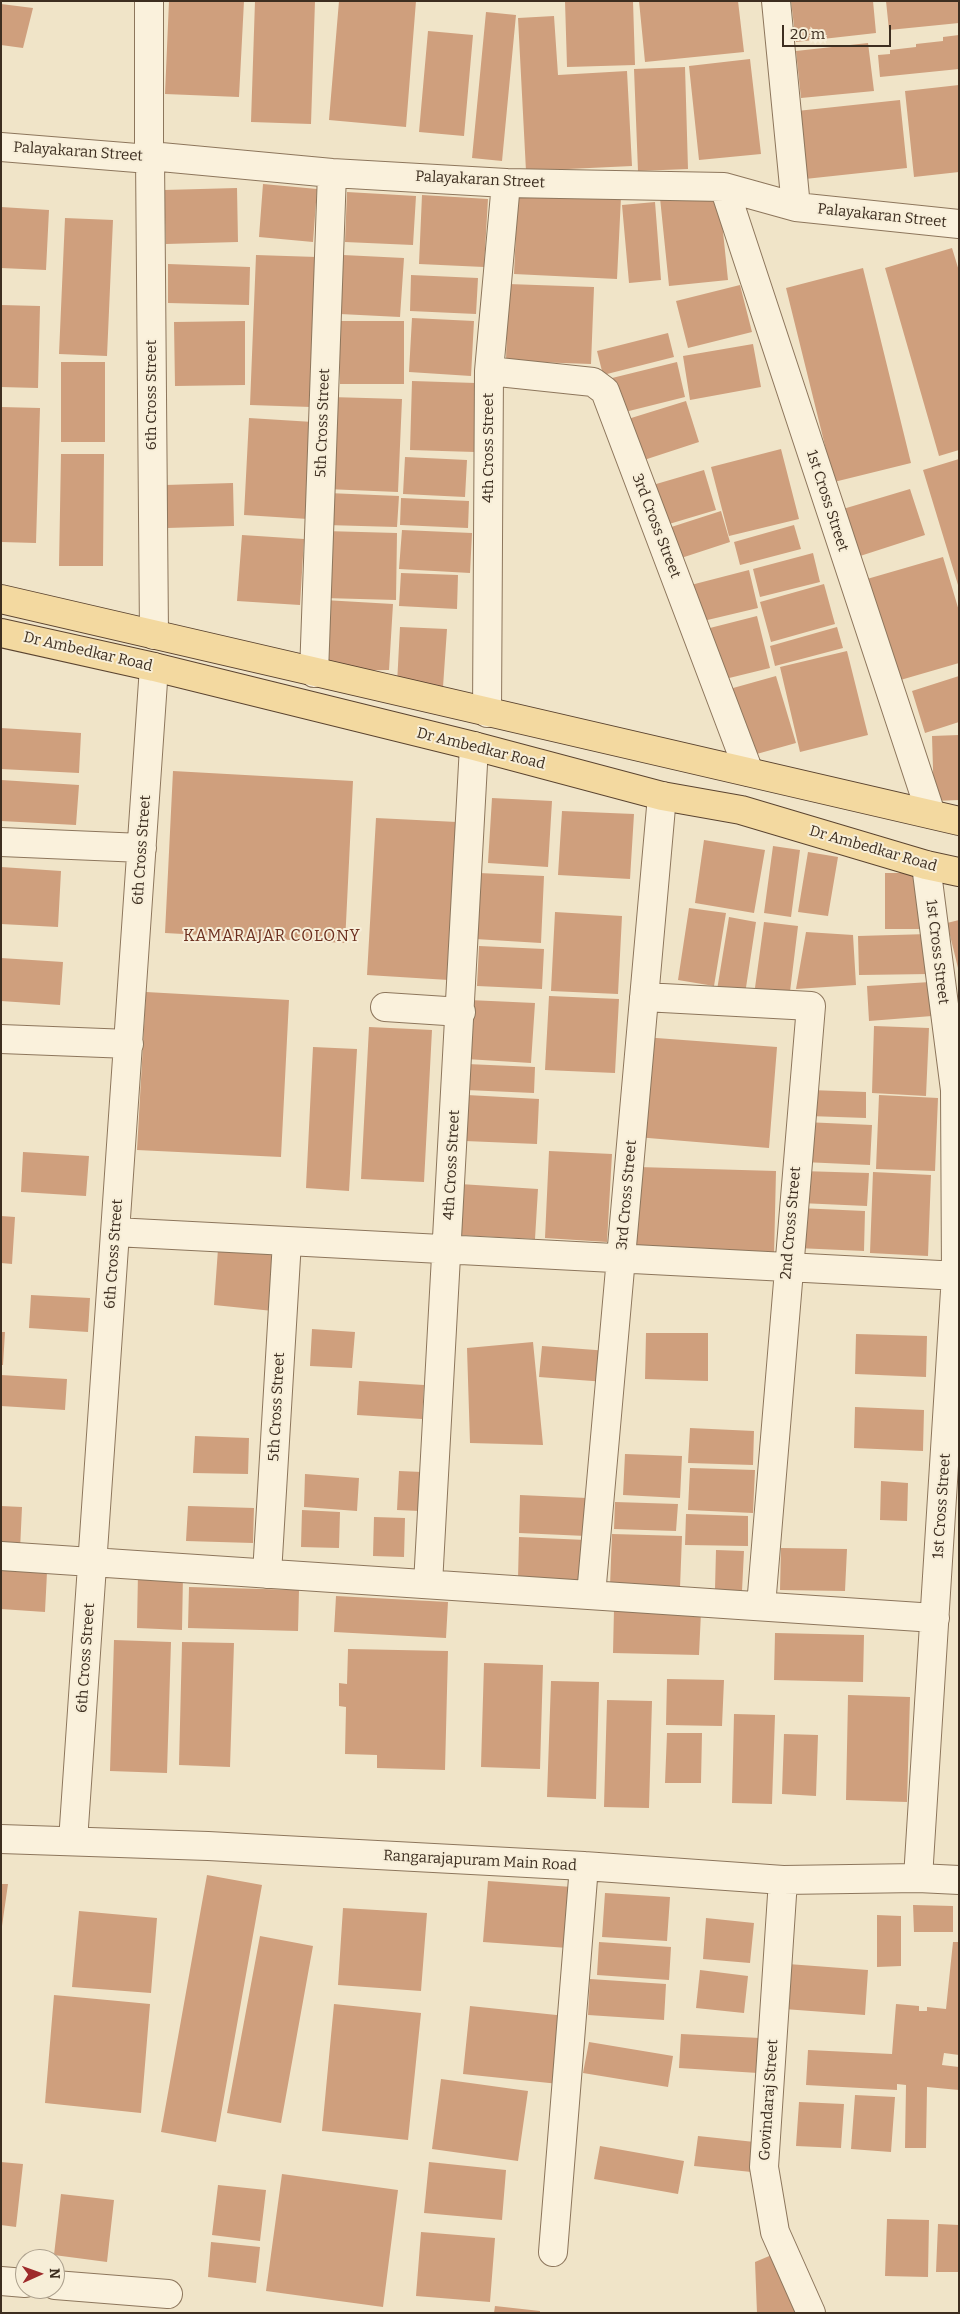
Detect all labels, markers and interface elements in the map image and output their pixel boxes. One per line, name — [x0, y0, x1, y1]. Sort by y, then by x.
scale bar — [785, 15, 894, 47]
text: 20 m — [790, 25, 825, 43]
street label: Palayakaran Street — [13, 138, 143, 166]
street label: Palayakaran Street — [415, 168, 545, 192]
street label: Palayakaran Street — [816, 200, 948, 232]
street label: 6th Cross Street — [143, 340, 161, 450]
street label: 5th Cross Street — [312, 368, 334, 478]
street label: 4th Cross Street — [480, 393, 498, 503]
street label: 1st Cross Street — [802, 448, 852, 554]
street label: 3rd Cross Street — [628, 471, 684, 581]
street label: Dr Ambedkar Road — [22, 628, 154, 676]
street label: Dr Ambedkar Road — [415, 724, 547, 774]
street label: 6th Cross Street — [129, 794, 155, 906]
street label: Dr Ambedkar Road — [807, 822, 939, 876]
street label: 1st Cross Street — [922, 899, 952, 1005]
district label: KAMARAJAR COLONY — [181, 927, 363, 947]
street label: 4th Cross Street — [440, 1110, 464, 1220]
street label: 3rd Cross Street — [613, 1139, 641, 1251]
street label: 2nd Cross Street — [777, 1166, 805, 1280]
street label: 6th Cross Street — [101, 1198, 127, 1310]
street label: 5th Cross Street — [265, 1352, 289, 1462]
street label: 1st Cross Street — [929, 1453, 955, 1559]
street label: 6th Cross Street — [73, 1602, 99, 1714]
street label: Rangarajapuram Main Road — [383, 1847, 577, 1875]
street label: Govindaraj Street — [756, 2039, 782, 2161]
north arrow — [15, 2249, 65, 2299]
text: N — [46, 2268, 63, 2279]

